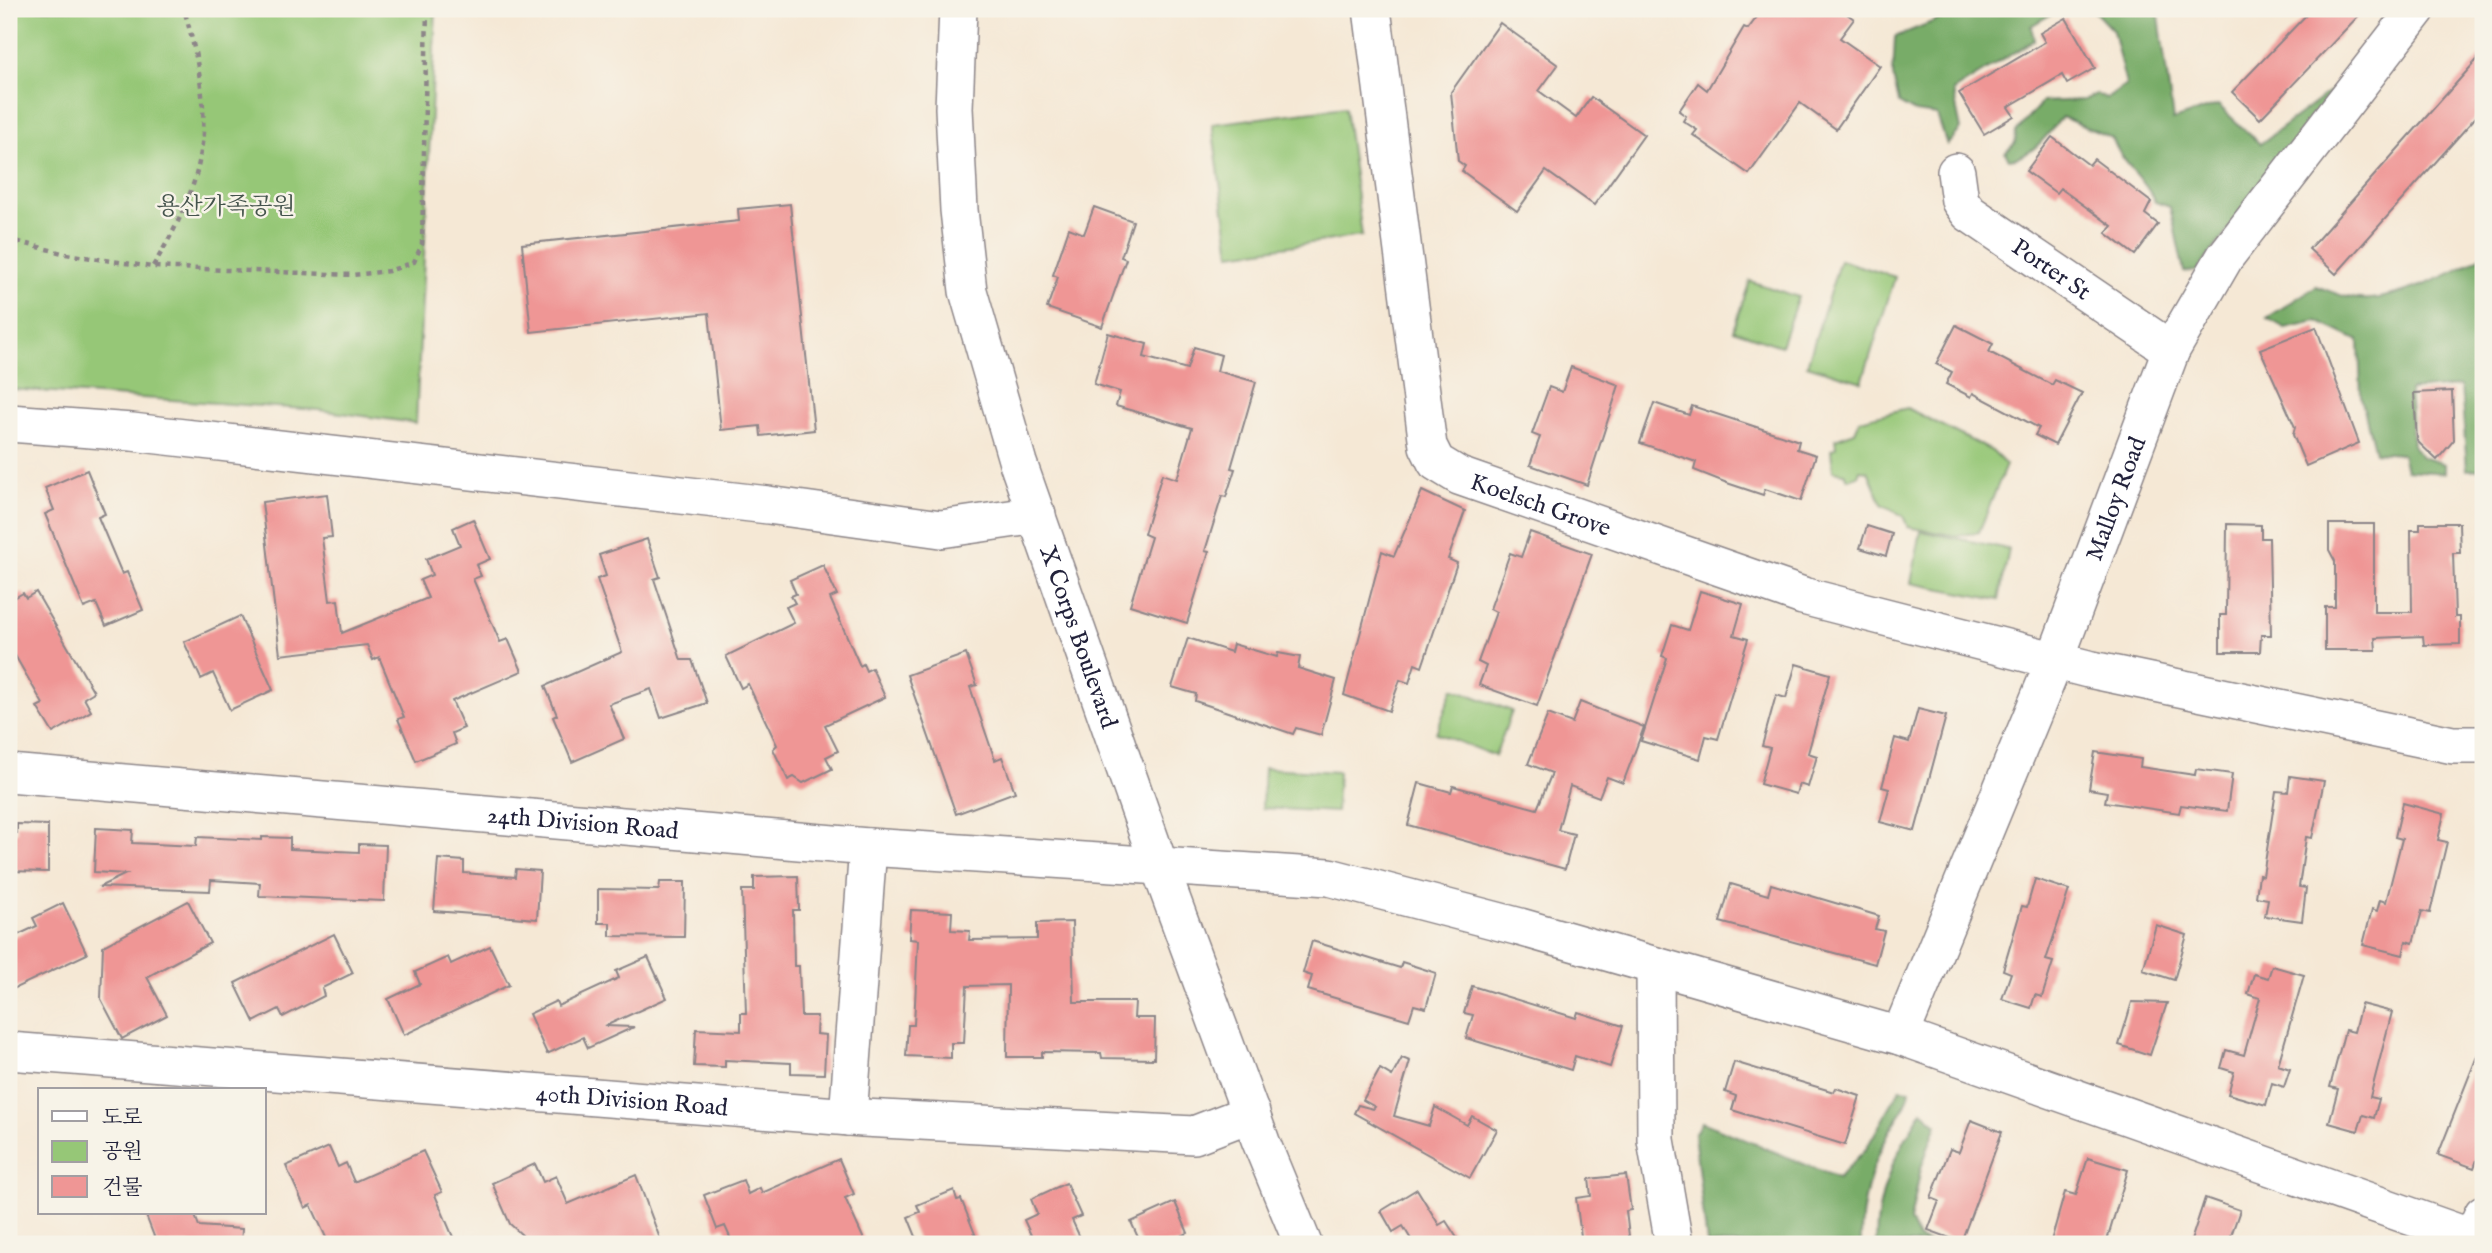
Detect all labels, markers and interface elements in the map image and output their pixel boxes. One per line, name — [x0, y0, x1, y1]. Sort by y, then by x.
park label: 용산가족공원 — [156, 192, 296, 223]
street label: Porter St — [2005, 232, 2096, 308]
street label: Malloy Road — [2079, 433, 2154, 565]
street label: Koelsch Grove — [1466, 467, 1615, 545]
street label: X Corps Boulevard — [1031, 542, 1124, 733]
street label: 24th Division Road — [486, 800, 680, 848]
street label: 40th Division Road — [535, 1078, 729, 1124]
legend — [38, 1088, 266, 1214]
text: 도로 — [102, 1105, 143, 1132]
text: 공원 — [102, 1139, 143, 1166]
text: 건물 — [102, 1175, 143, 1202]

